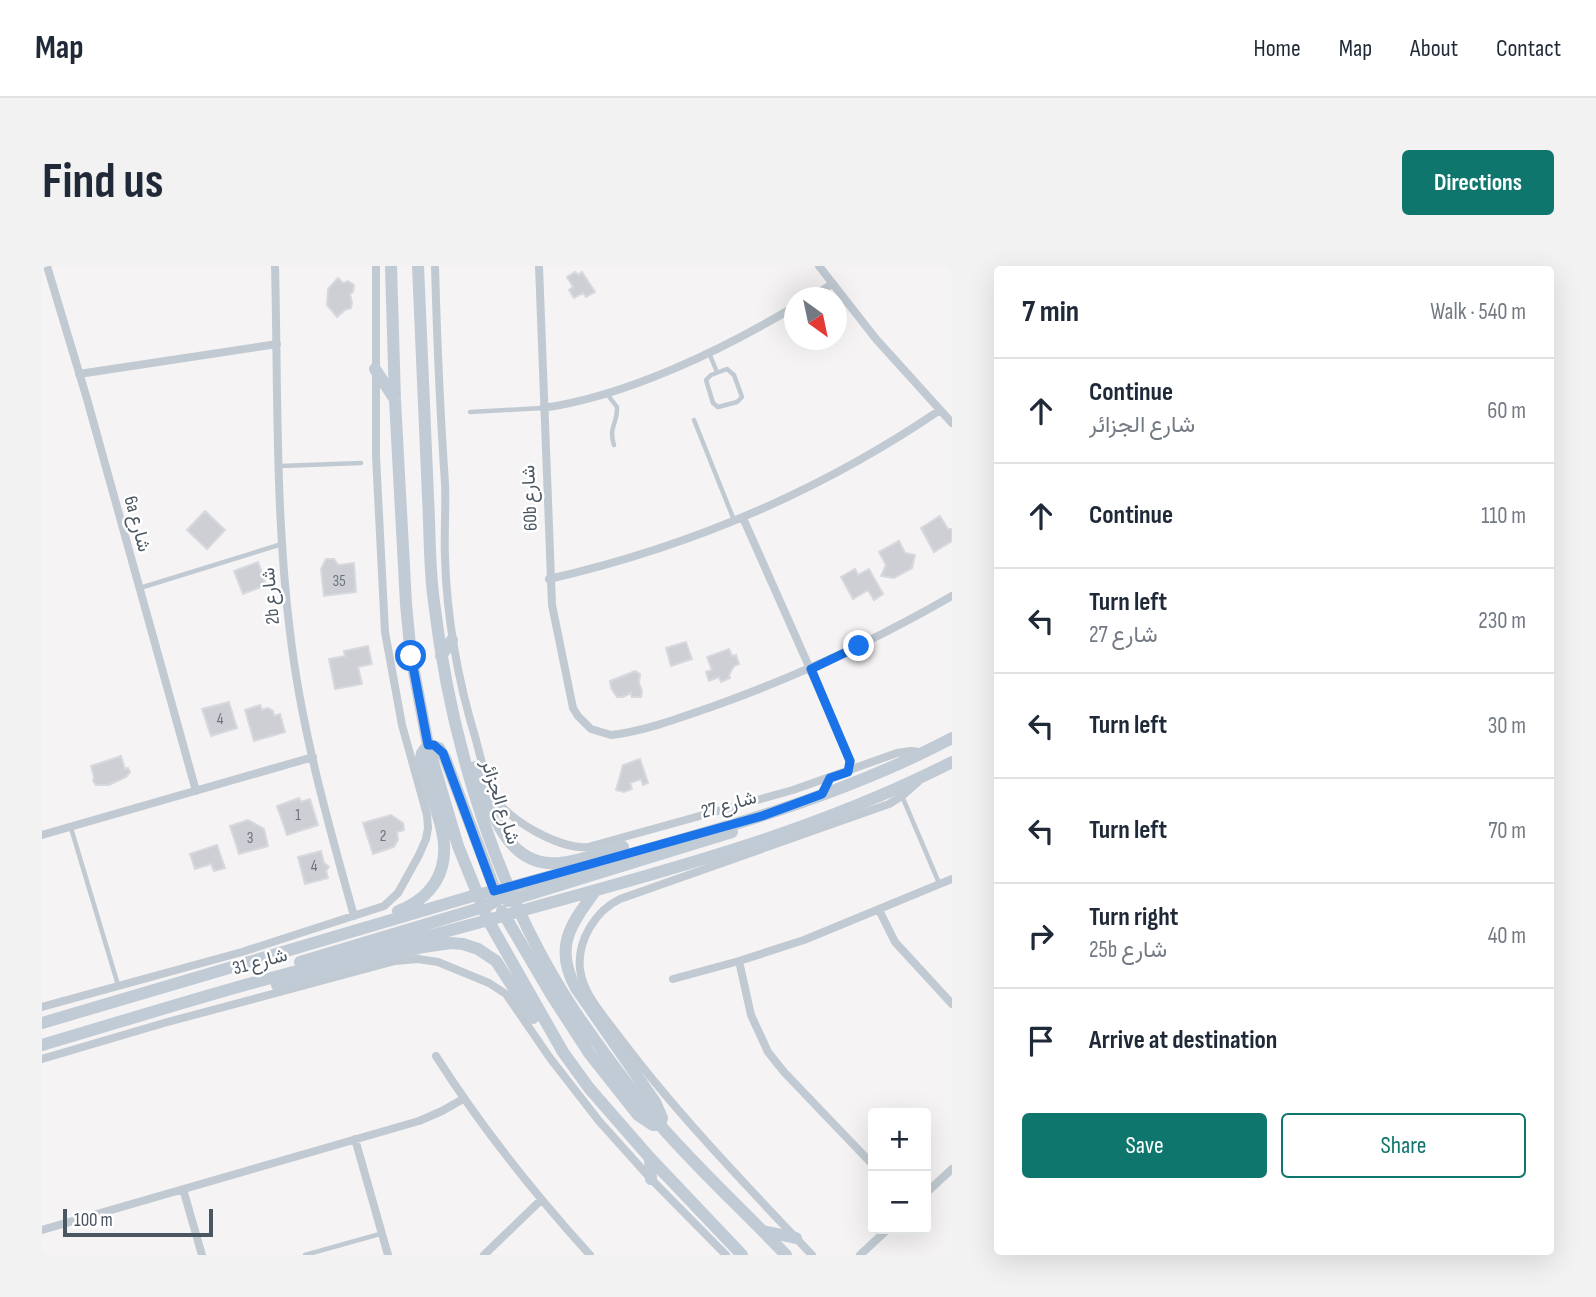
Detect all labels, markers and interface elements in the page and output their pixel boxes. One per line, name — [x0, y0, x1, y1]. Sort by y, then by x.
text: Map — [35, 28, 84, 68]
text: Home — [1253, 34, 1301, 63]
text: Map — [1339, 34, 1372, 63]
text: About — [1410, 34, 1458, 63]
text: Contact — [1496, 34, 1561, 63]
button: Directions — [1402, 150, 1554, 215]
text: Find us — [42, 153, 164, 212]
north arrow — [784, 287, 847, 350]
text: 7 min — [1022, 294, 1079, 330]
text: Walk · 540 m — [1430, 298, 1526, 326]
text: Continue — [1089, 377, 1173, 408]
icon: ahead — [1022, 392, 1060, 430]
text: 60 m — [1487, 397, 1526, 425]
text: شارع الجزائر — [1089, 411, 1195, 439]
street label: 60b شارع — [517, 465, 543, 531]
street label: 6a شارع — [119, 494, 155, 554]
icon: ahead — [1022, 497, 1060, 535]
text: Continue — [1089, 500, 1173, 531]
text: 110 m — [1481, 502, 1526, 530]
street label: 2b شارع — [257, 567, 285, 625]
house number: 35 — [332, 572, 346, 591]
text: Turn left — [1089, 587, 1167, 618]
icon: left — [1022, 602, 1060, 640]
text: 230 m — [1478, 607, 1526, 635]
text: شارع 27 — [1089, 621, 1158, 649]
route end — [843, 630, 874, 661]
route start — [395, 640, 426, 671]
icon: left — [1022, 707, 1060, 745]
house number: 4 — [217, 710, 224, 729]
text: Turn left — [1089, 710, 1167, 741]
text: 30 m — [1488, 712, 1526, 740]
street label: شارع الجزائر — [475, 756, 524, 847]
street label: شارع 27 — [699, 786, 759, 824]
house number: 1 — [295, 806, 301, 825]
icon: left — [1022, 812, 1060, 850]
text: Turn left — [1089, 815, 1167, 846]
text: 70 m — [1488, 817, 1526, 845]
house number: 2 — [380, 827, 386, 846]
house number: 3 — [247, 829, 253, 848]
house number: 4 — [311, 857, 318, 876]
text: Turn right — [1089, 902, 1178, 933]
icon: right — [1022, 917, 1060, 955]
text: 40 m — [1488, 922, 1526, 950]
text: 25b شارع — [1089, 936, 1167, 964]
street label: شارع 31 — [230, 944, 290, 980]
icon: arrive — [1022, 1022, 1060, 1060]
text: Arrive at destination — [1089, 1025, 1277, 1056]
map controls — [868, 1108, 931, 1234]
button: + — [868, 1108, 931, 1171]
button: Save — [1022, 1113, 1267, 1178]
button: Share — [1281, 1113, 1526, 1178]
button: − — [868, 1171, 931, 1234]
scale bar — [63, 1206, 214, 1238]
text: 100 m — [74, 1209, 113, 1232]

